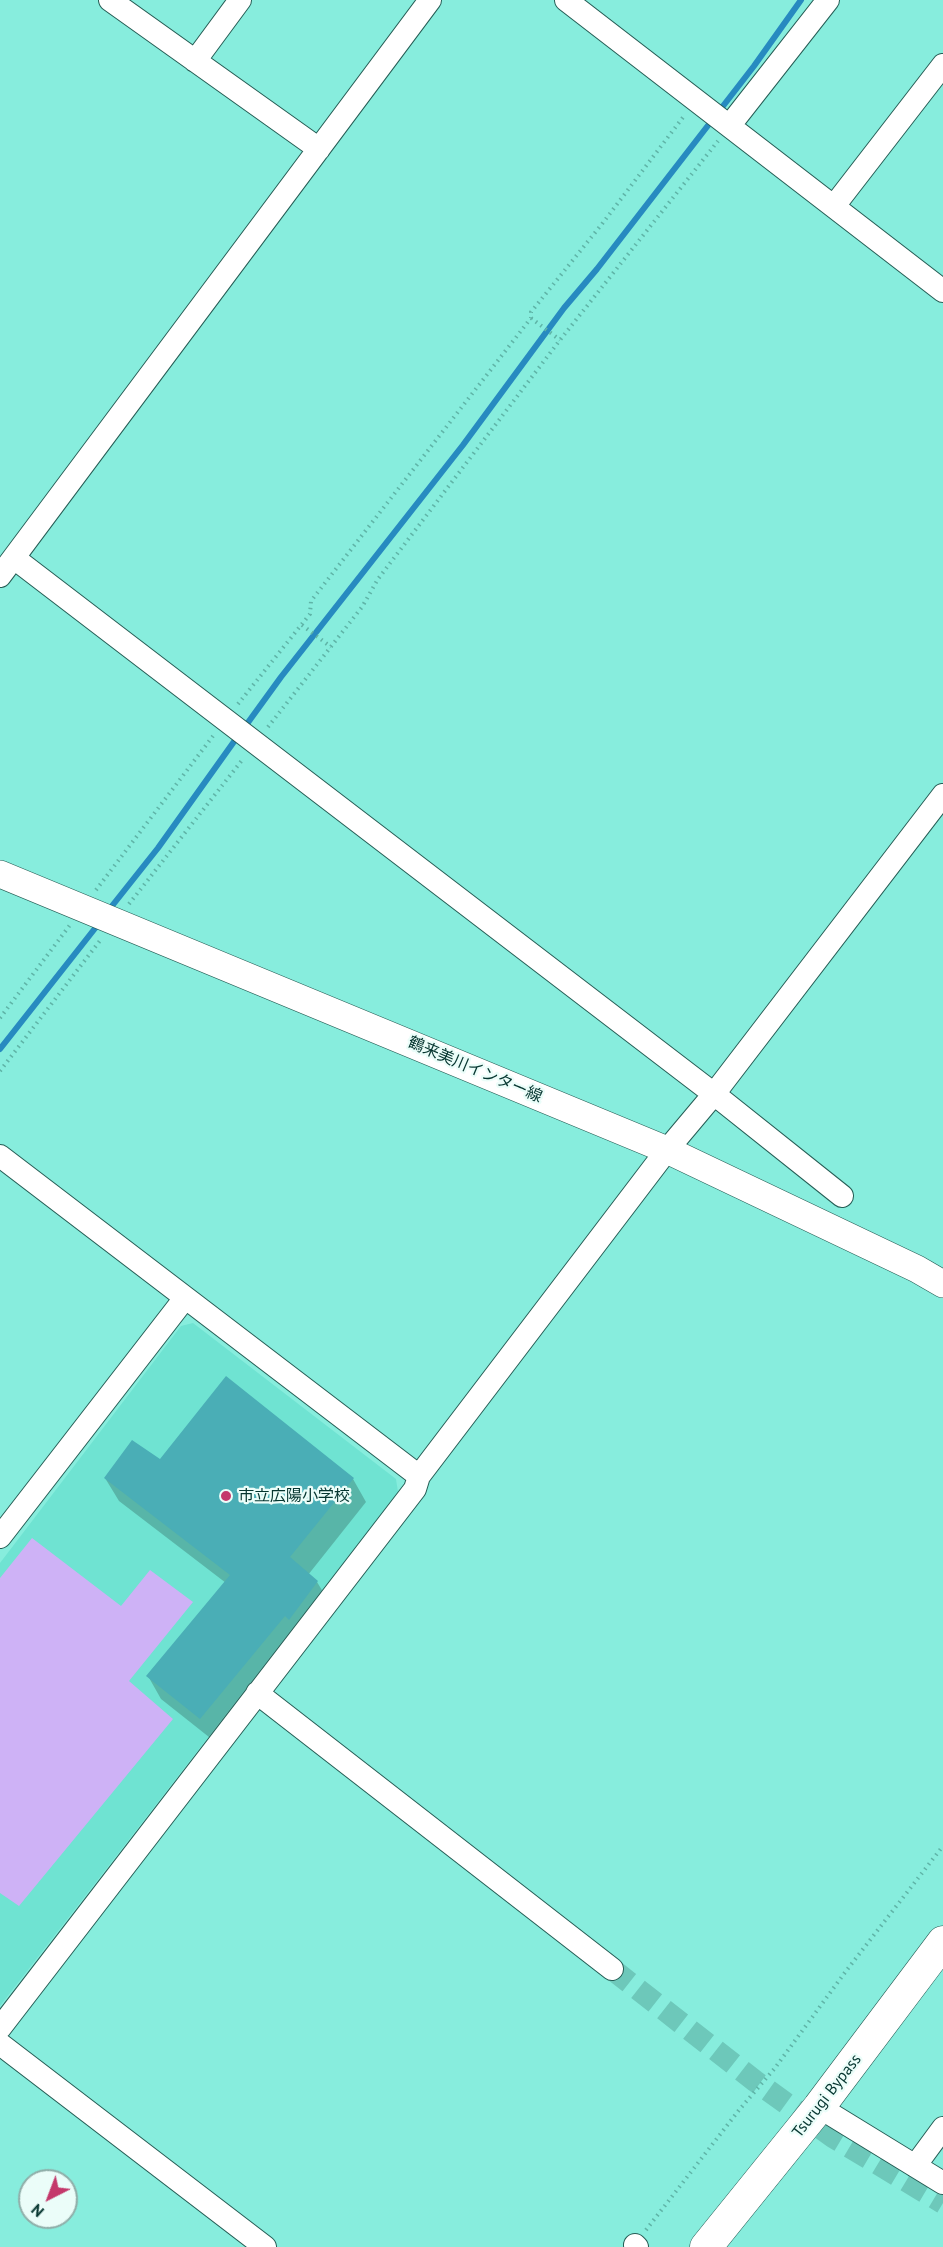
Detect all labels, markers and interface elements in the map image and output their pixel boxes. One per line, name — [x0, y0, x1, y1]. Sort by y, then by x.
street label: 鶴来美川インター線 — [405, 1033, 545, 1107]
place label: 市立広陽小学校 — [238, 1486, 350, 1506]
marker: 市立広陽小学校 — [219, 1489, 233, 1503]
street label: Tsurugi Bypass — [788, 2050, 866, 2142]
north arrow — [18, 2169, 78, 2229]
text: N — [27, 2200, 48, 2222]

